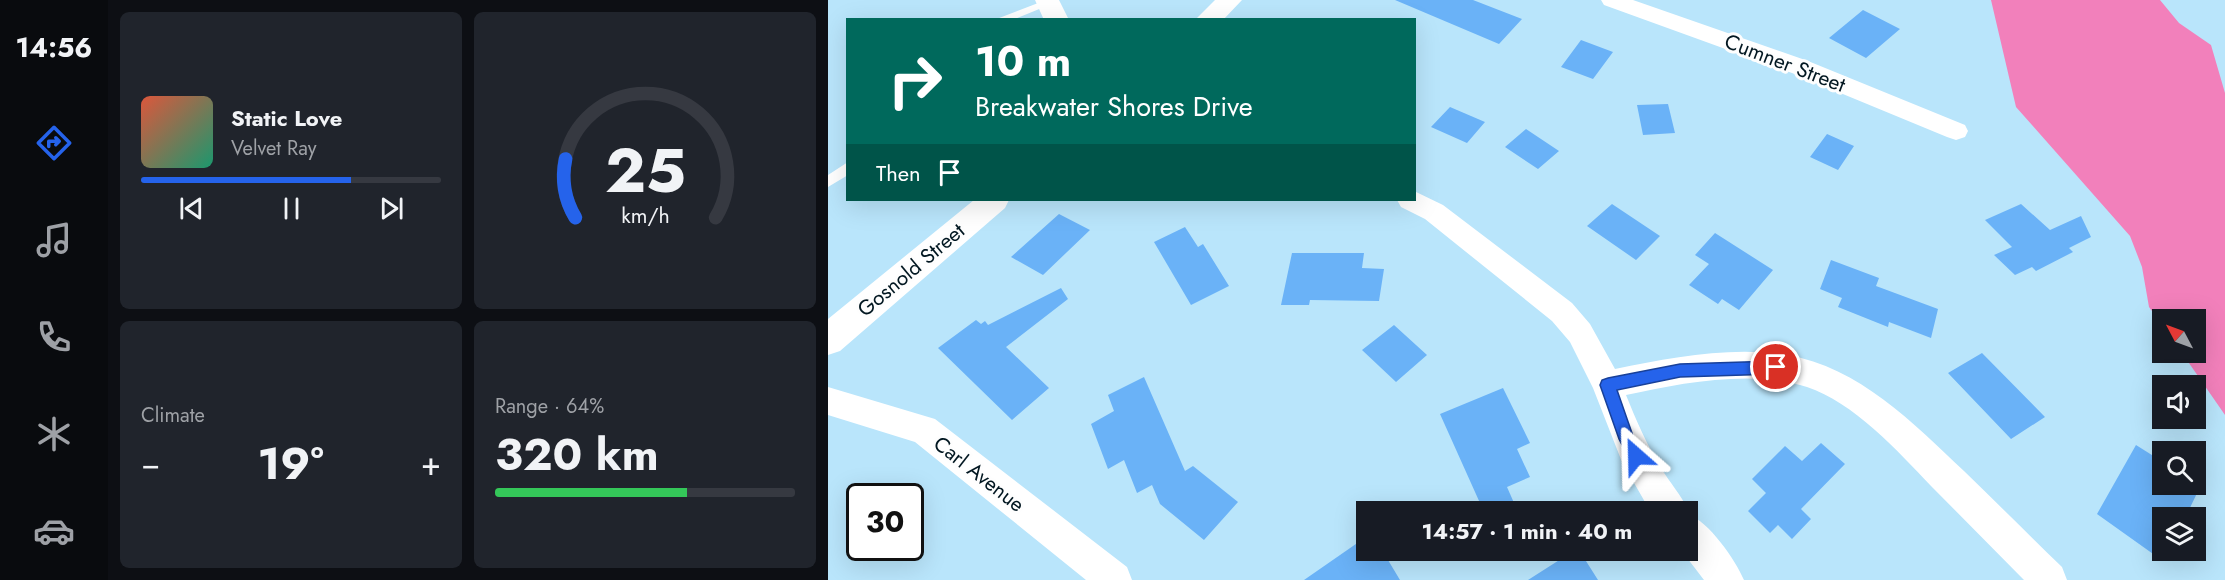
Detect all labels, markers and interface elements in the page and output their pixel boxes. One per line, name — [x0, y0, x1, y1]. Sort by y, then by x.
street label: Cumner Street — [1720, 26, 1850, 100]
text: 14:56 — [16, 28, 92, 67]
text: 10 m — [975, 31, 1071, 92]
icon: right — [876, 42, 954, 120]
text: Breakwater Shores Drive — [975, 87, 1253, 126]
text: Static Love — [231, 102, 342, 134]
icon: directions — [33, 122, 75, 164]
text: 25 — [604, 125, 686, 215]
text: Velvet Ray — [231, 134, 317, 163]
icon: arrive — [933, 156, 966, 189]
text: Then — [876, 157, 921, 189]
icon: previous — [175, 192, 208, 225]
icon: pause — [275, 192, 308, 225]
icon: next — [375, 192, 408, 225]
text: km/h — [621, 200, 669, 231]
street label: Gosnold Street — [851, 216, 971, 324]
icon: music — [33, 219, 75, 261]
north arrow — [2152, 309, 2206, 363]
map controls — [2152, 309, 2206, 561]
icon: phone — [33, 316, 75, 358]
pin — [1750, 341, 1801, 392]
icon: arrive — [1759, 350, 1792, 383]
button: sound — [2152, 375, 2206, 429]
text: Range · 64% — [495, 392, 604, 421]
text: Climate — [141, 401, 205, 430]
icon: climate — [33, 413, 75, 455]
text: 320 km — [495, 422, 659, 487]
position arrow — [1604, 424, 1668, 488]
street label: Carl Avenue — [927, 429, 1031, 519]
text: 19° — [257, 431, 324, 496]
text: − — [141, 440, 160, 487]
text: + — [421, 440, 441, 487]
button: search — [2152, 441, 2206, 495]
speed limit sign: 30 — [846, 483, 924, 561]
button: layers — [2152, 507, 2206, 561]
icon: car — [33, 510, 75, 552]
text: 14:57 · 1 min · 40 m — [1422, 515, 1632, 547]

